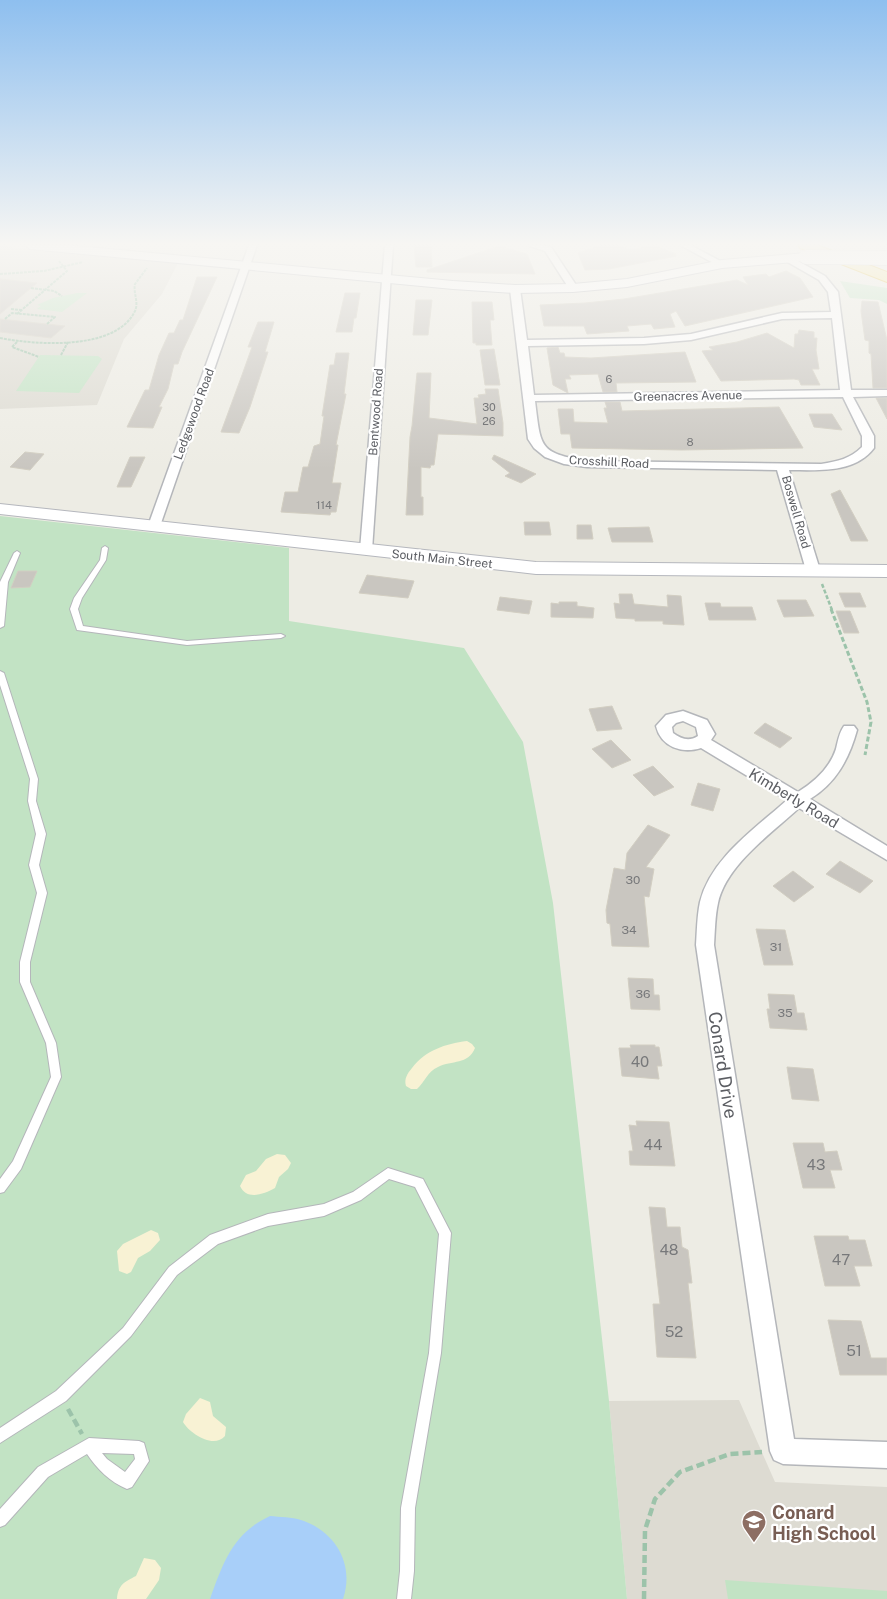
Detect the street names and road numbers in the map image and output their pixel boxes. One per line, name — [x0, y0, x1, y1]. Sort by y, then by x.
street label: Ledgewood Road — [171, 367, 217, 461]
street label: Bentwood Road — [366, 368, 386, 456]
street label: Greenacres Avenue — [634, 388, 743, 404]
street label: Crosshill Road — [569, 453, 649, 471]
street label: Boswell Road — [779, 474, 813, 550]
street label: South Main Street — [391, 547, 493, 571]
street label: Kimberly Road — [746, 765, 842, 831]
street label: Conard Drive — [704, 1010, 742, 1120]

